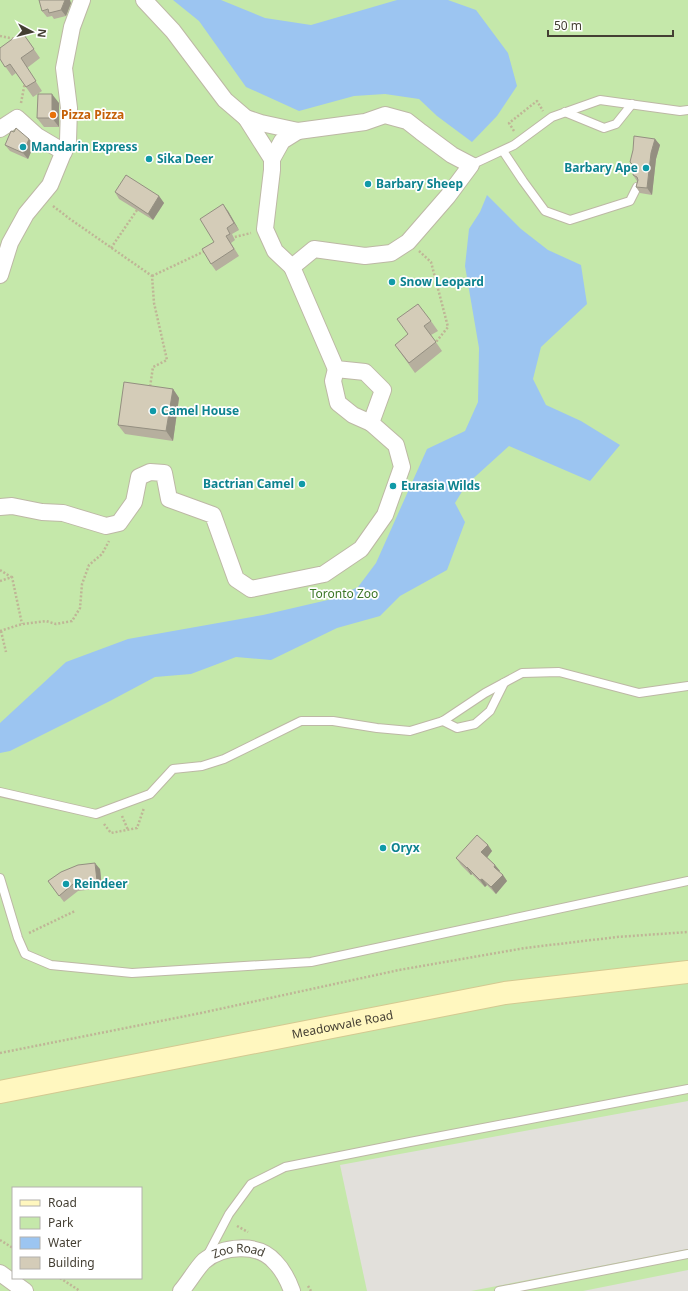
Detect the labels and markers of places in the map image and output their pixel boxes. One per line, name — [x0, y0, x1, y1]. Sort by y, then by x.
place label: Pizza Pizza — [61, 106, 124, 123]
marker: Pizza Pizza — [48, 110, 58, 120]
place label: Mandarin Express — [31, 138, 138, 155]
marker: Mandarin Express — [18, 142, 28, 152]
place label: Sika Deer — [157, 150, 214, 167]
marker: Sika Deer — [144, 154, 154, 164]
place label: Barbary Ape — [564, 159, 638, 176]
marker: Barbary Ape — [641, 163, 651, 173]
place label: Barbary Sheep — [376, 175, 463, 192]
marker: Barbary Sheep — [363, 179, 373, 189]
place label: Snow Leopard — [400, 273, 484, 290]
marker: Snow Leopard — [387, 277, 397, 287]
place label: Camel House — [161, 402, 239, 419]
marker: Camel House — [148, 406, 158, 416]
place label: Bactrian Camel — [203, 475, 294, 492]
place label: Eurasia Wilds — [401, 477, 480, 494]
marker: Bactrian Camel — [297, 479, 307, 489]
marker: Eurasia Wilds — [388, 481, 398, 491]
place label: Oryx — [391, 839, 420, 856]
marker: Oryx — [378, 843, 388, 853]
place label: Reindeer — [74, 875, 128, 892]
marker: Reindeer — [61, 879, 71, 889]

